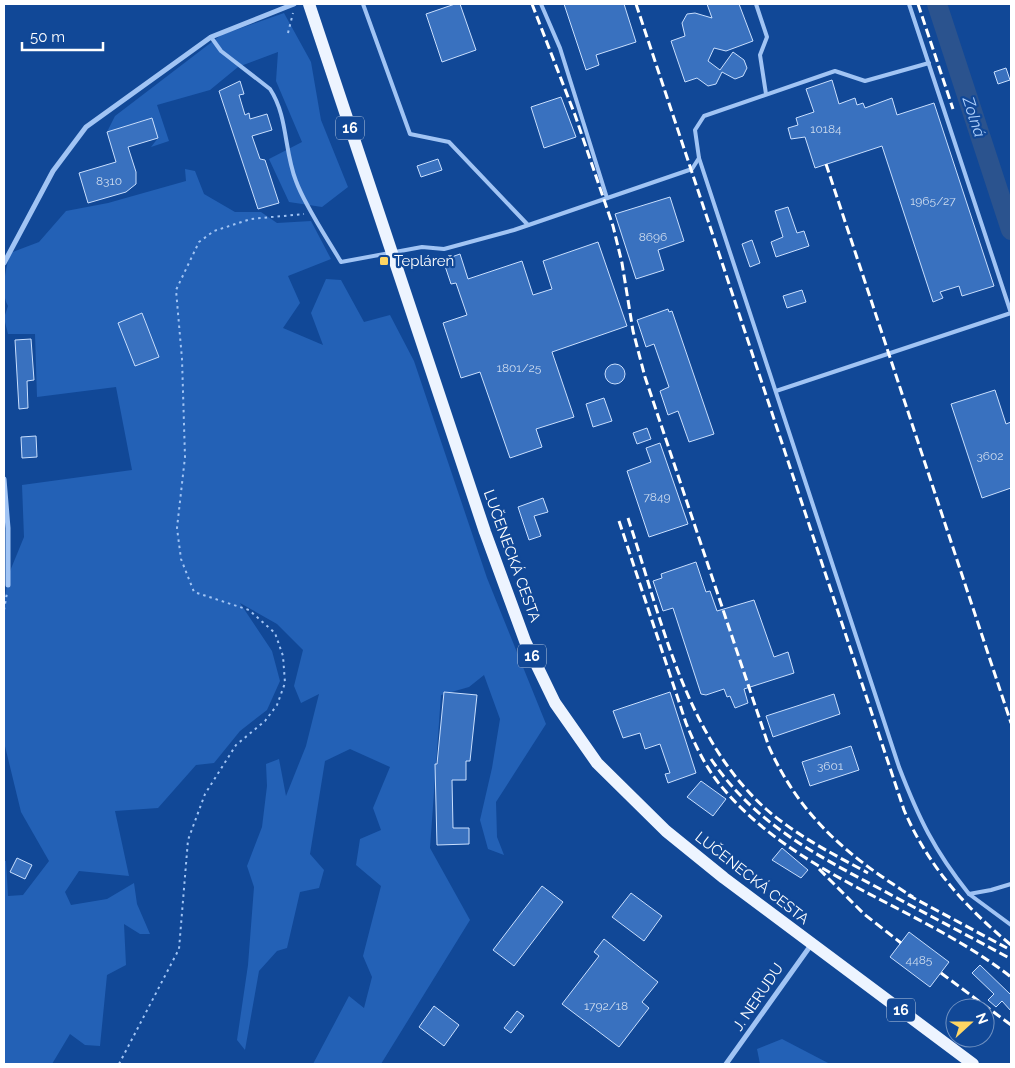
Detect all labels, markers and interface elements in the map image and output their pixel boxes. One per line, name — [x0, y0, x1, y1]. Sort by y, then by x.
scale bar — [22, 20, 104, 52]
text: 50 m — [30, 28, 65, 46]
water label: Zolná — [958, 93, 990, 140]
road number: 16 — [336, 116, 364, 140]
house number: 10184 — [810, 122, 842, 136]
house number: 8310 — [96, 174, 122, 188]
house number: 1965/27 — [910, 194, 956, 208]
house number: 8696 — [639, 230, 667, 244]
place label: Tepláreň — [394, 252, 454, 270]
marker: Tepláreň — [378, 255, 390, 267]
house number: 1801/25 — [497, 361, 542, 375]
house number: 3602 — [976, 449, 1004, 463]
street label: LUČENECKÁ CESTA — [480, 487, 545, 625]
house number: 7849 — [643, 490, 671, 504]
road number: 16 — [518, 644, 546, 668]
house number: 3601 — [817, 759, 843, 773]
street label: LUČENECKÁ CESTA — [691, 827, 813, 928]
house number: 4485 — [906, 953, 933, 967]
street label: J. NERUDU — [729, 960, 787, 1034]
road number: 16 — [887, 998, 915, 1022]
north arrow — [945, 998, 995, 1048]
house number: 1792/18 — [584, 999, 628, 1013]
text: N — [973, 1010, 992, 1026]

